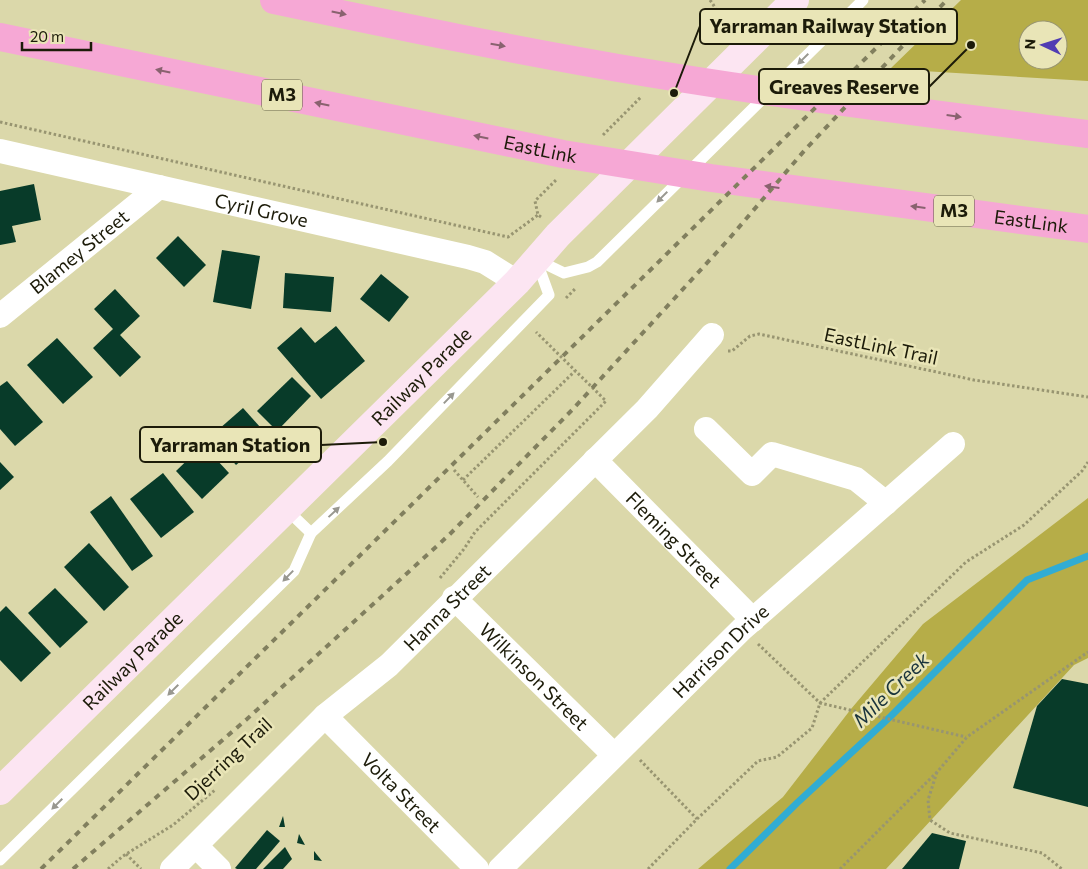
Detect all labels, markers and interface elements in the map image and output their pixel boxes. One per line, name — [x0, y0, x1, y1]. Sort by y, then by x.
callout: Yarraman Railway Station — [700, 9, 957, 44]
one-way arrow — [331, 10, 347, 18]
text: Yarraman Railway Station — [709, 13, 947, 37]
scale bar — [22, 20, 91, 52]
north arrow — [1018, 20, 1068, 70]
text: 20 m — [30, 27, 64, 45]
text: N — [1021, 38, 1038, 50]
one-way arrow — [491, 42, 507, 50]
one-way arrow — [797, 53, 809, 65]
one-way arrow — [156, 67, 171, 75]
callout: Greaves Reserve — [759, 69, 929, 104]
text: Greaves Reserve — [769, 74, 919, 98]
road number: M3 — [262, 80, 302, 110]
one-way arrow — [315, 100, 330, 108]
one-way arrow — [946, 112, 962, 120]
street label: EastLink — [502, 130, 579, 167]
one-way arrow — [474, 133, 489, 141]
one-way arrow — [763, 183, 779, 191]
street label: Cyril Grove — [213, 188, 310, 231]
one-way arrow — [657, 191, 669, 203]
road number: M3 — [934, 196, 974, 227]
one-way arrow — [910, 203, 926, 211]
street label: Blamey Street — [25, 204, 133, 298]
street label: EastLink — [993, 204, 1070, 237]
street label: Railway Parade — [366, 322, 475, 430]
street label: EastLink Trail — [822, 322, 940, 369]
one-way arrow — [443, 392, 455, 404]
callout: Yarraman Station — [140, 427, 321, 462]
text: Yarraman Station — [150, 432, 310, 456]
street label: Fleming Street — [622, 486, 727, 592]
one-way arrow — [327, 506, 339, 518]
street label: Hanna Street — [398, 559, 495, 655]
one-way arrow — [282, 570, 294, 582]
street label: Harrison Drive — [667, 599, 773, 702]
street label: Railway Parade — [78, 606, 187, 714]
street label: Wilkinson Street — [475, 618, 594, 735]
water label: Mile Creek — [847, 646, 934, 732]
one-way arrow — [167, 684, 179, 696]
street label: Djerring Trail — [179, 712, 276, 805]
street label: Volta Street — [357, 748, 446, 837]
one-way arrow — [51, 798, 63, 810]

